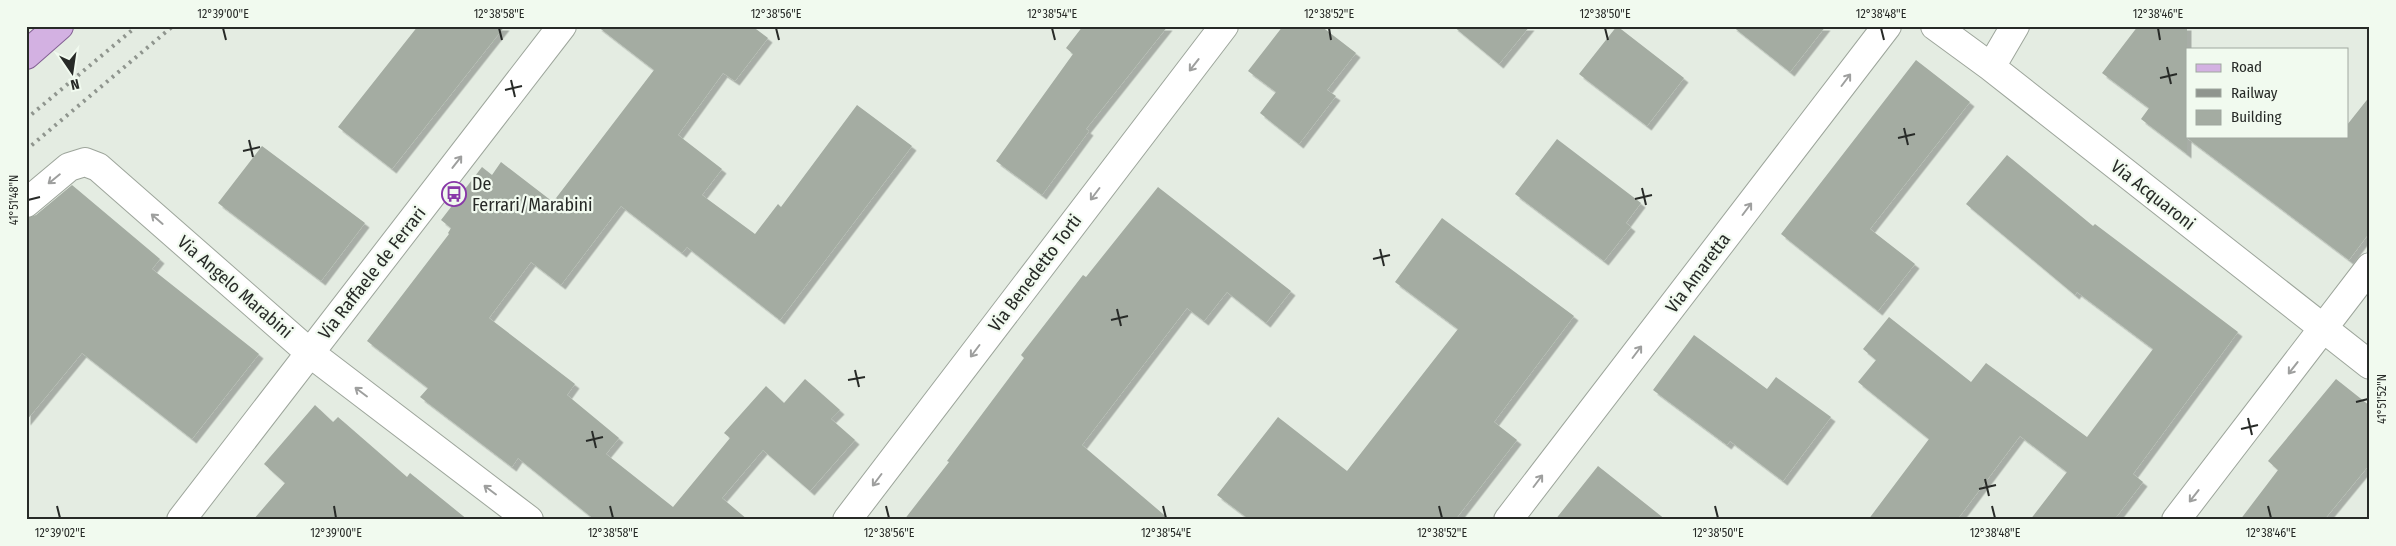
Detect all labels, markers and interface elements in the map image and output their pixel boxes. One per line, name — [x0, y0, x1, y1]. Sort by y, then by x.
text: 12°39'00"E — [197, 7, 249, 21]
text: 12°38'58"E — [474, 7, 525, 21]
text: 12°38'56"E — [751, 7, 802, 21]
text: 12°38'54"E — [1027, 7, 1077, 21]
text: 12°38'52"E — [1304, 7, 1354, 21]
text: 12°38'50"E — [1579, 7, 1631, 21]
text: 12°38'48"E — [1856, 7, 1907, 21]
text: 12°38'46"E — [2133, 7, 2184, 21]
north arrow — [48, 48, 98, 98]
legend — [2186, 48, 2348, 138]
one-way arrow — [1189, 58, 1199, 72]
text: Road — [2231, 58, 2262, 76]
one-way arrow — [1840, 74, 1851, 87]
text: N — [69, 75, 81, 93]
text: Railway — [2231, 84, 2278, 102]
text: Building — [2231, 108, 2282, 126]
street label: Via Acquaroni — [2107, 155, 2199, 235]
one-way arrow — [452, 156, 463, 169]
place label: De Ferrari/Marabini — [472, 173, 593, 216]
one-way arrow — [48, 174, 61, 185]
text: 41°51'48"N — [7, 175, 21, 225]
bus stop icon: De Ferrari/Marabini — [441, 181, 467, 207]
one-way arrow — [1090, 187, 1101, 200]
street label: Via Raffaele de Ferrari — [313, 202, 431, 344]
one-way arrow — [1741, 203, 1752, 216]
street label: Via Benedetto Torti — [984, 210, 1086, 336]
one-way arrow — [150, 213, 163, 224]
street label: Via Amaretta — [1661, 229, 1735, 317]
street label: Via Angelo Marabini — [173, 231, 297, 343]
one-way arrow — [970, 344, 981, 357]
one-way arrow — [1632, 345, 1642, 359]
one-way arrow — [2288, 361, 2298, 375]
text: 41°51'52"N — [2375, 374, 2389, 424]
one-way arrow — [355, 386, 368, 397]
one-way arrow — [872, 473, 882, 487]
one-way arrow — [1533, 474, 1543, 488]
one-way arrow — [483, 485, 497, 495]
one-way arrow — [2189, 489, 2199, 503]
text: 12°39'02"E — [35, 526, 86, 540]
text: 12°39'00"E — [310, 526, 362, 540]
text: 12°38'58"E — [588, 526, 639, 540]
text: 12°38'56"E — [864, 526, 915, 540]
text: 12°38'54"E — [1141, 526, 1191, 540]
text: 12°38'52"E — [1417, 526, 1467, 540]
text: 12°38'50"E — [1692, 526, 1744, 540]
text: 12°38'48"E — [1970, 526, 2021, 540]
text: 12°38'46"E — [2246, 526, 2297, 540]

